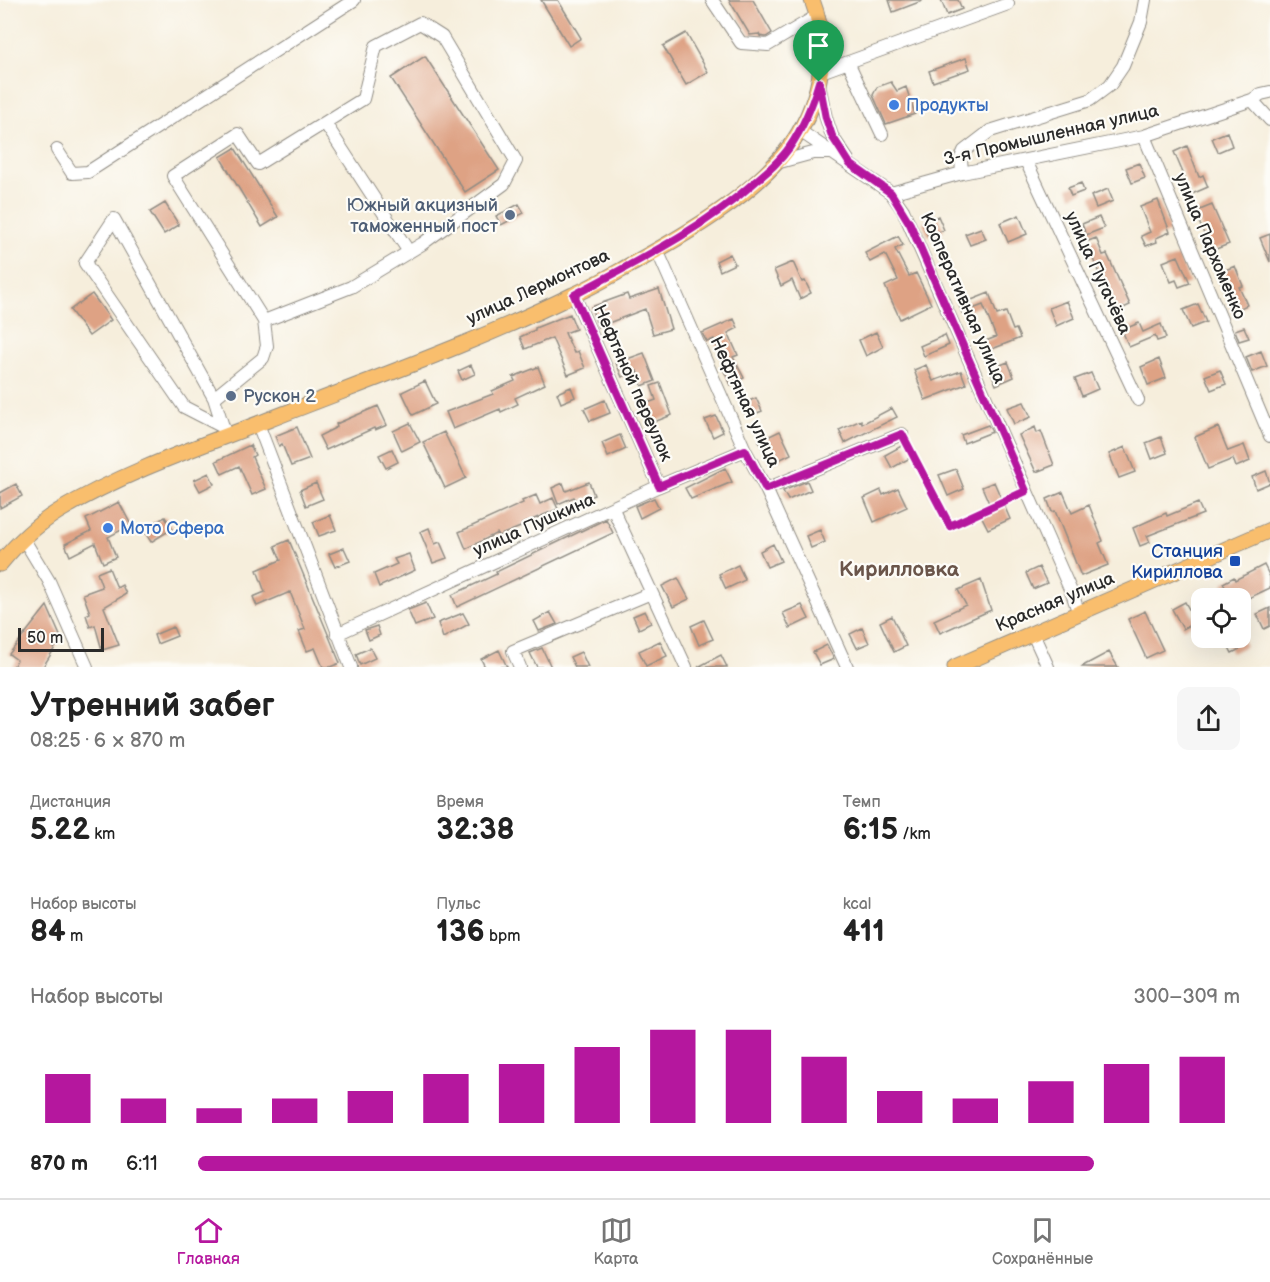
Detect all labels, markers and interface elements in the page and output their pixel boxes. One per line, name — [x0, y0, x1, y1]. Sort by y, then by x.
pin — [793, 20, 844, 82]
icon: arrive — [802, 29, 835, 62]
place label: Продукты — [906, 95, 989, 116]
marker: Продукты — [887, 98, 901, 112]
street label: 3-я Промышленная улица — [941, 100, 1161, 170]
street label: улица Пархоменко — [1170, 170, 1250, 322]
place label: Южный акцизный таможенный пост — [347, 195, 499, 237]
marker: Южный акцизный таможенный пост — [503, 208, 517, 222]
street label: улица Пугачёва — [1060, 208, 1136, 338]
street label: Кооперативная улица — [916, 209, 1010, 387]
street label: улица Лермонтова — [463, 245, 613, 329]
street label: Нефтяной переулок — [589, 301, 677, 465]
street label: Нефтяная улица — [705, 333, 785, 471]
place label: Рускон 2 — [243, 386, 316, 407]
marker: Рускон 2 — [224, 389, 238, 403]
street label: улица Пушкина — [470, 489, 598, 561]
place label: Мото Сфера — [120, 518, 225, 539]
marker: Мото Сфера — [101, 521, 115, 535]
place label: Станция Кириллова — [1131, 541, 1223, 583]
marker: Станция Кириллова — [1228, 554, 1242, 568]
district label: Кирилловка — [839, 557, 960, 582]
street label: Красная улица — [993, 567, 1118, 636]
map controls — [1191, 588, 1251, 648]
button: locate — [1191, 588, 1251, 648]
scale bar — [18, 625, 104, 652]
text: 50 m — [27, 629, 63, 648]
text: Утренний забег — [30, 686, 275, 726]
button: share — [1177, 687, 1240, 750]
text: 08:25 · 6 × 870 m — [30, 729, 185, 753]
text: Дистанция — [30, 793, 111, 812]
text: Время — [436, 793, 484, 812]
text: Темп — [843, 793, 881, 812]
text: 5.22 — [30, 812, 90, 848]
text: 32:38 — [436, 812, 515, 848]
text: 6:15 — [843, 812, 898, 848]
text: km — [90, 825, 115, 844]
text: /km — [898, 825, 931, 844]
text: Набор высоты — [30, 895, 137, 914]
text: Пульс — [436, 895, 481, 914]
text: kcal — [843, 895, 871, 914]
text: 84 — [30, 914, 66, 950]
text: 136 — [436, 914, 485, 950]
text: 411 — [843, 914, 885, 950]
text: m — [66, 927, 83, 946]
text: bpm — [485, 927, 521, 946]
text: Набор высоты — [30, 985, 163, 1009]
text: 300–309 m — [1133, 985, 1240, 1009]
text: 870 m — [30, 1152, 88, 1176]
text: 6:11 — [126, 1152, 158, 1176]
tab: Главная — [177, 1214, 240, 1269]
tab: Карта — [593, 1214, 639, 1269]
tab: Сохранённые — [992, 1214, 1093, 1269]

